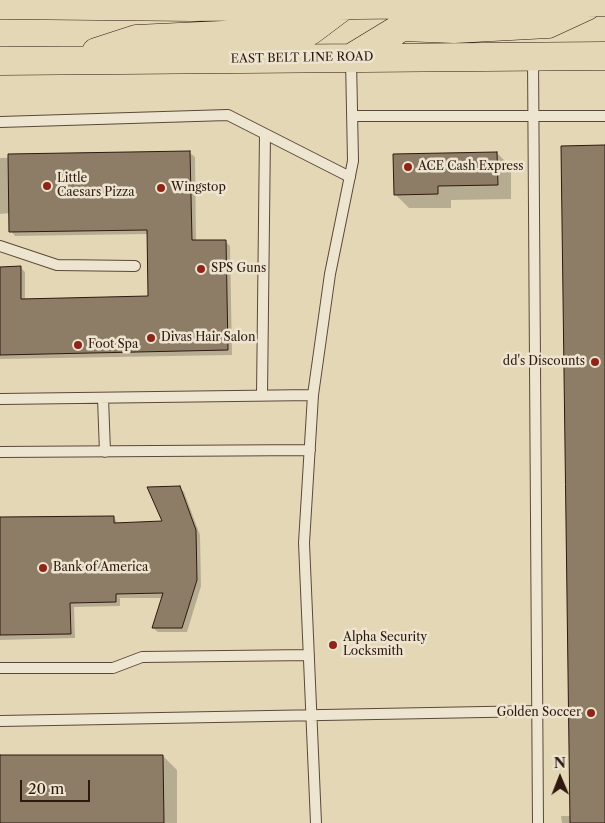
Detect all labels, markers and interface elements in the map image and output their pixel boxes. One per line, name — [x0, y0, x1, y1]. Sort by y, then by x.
street label: EAST BELT LINE ROAD — [231, 50, 373, 66]
place label: ACE Cash Express — [418, 160, 523, 174]
marker: ACE Cash Express — [402, 161, 414, 173]
place label: Little Caesars Pizza — [57, 172, 135, 200]
marker: Little Caesars Pizza — [41, 180, 53, 192]
place label: Wingstop — [171, 181, 226, 195]
marker: Wingstop — [155, 182, 167, 194]
place label: SPS Guns — [211, 262, 266, 276]
marker: SPS Guns — [195, 263, 207, 275]
place label: Divas Hair Salon — [161, 331, 255, 345]
marker: Divas Hair Salon — [145, 332, 157, 344]
place label: Foot Spa — [88, 338, 138, 352]
marker: Foot Spa — [72, 339, 84, 351]
place label: dd's Discounts — [503, 355, 585, 369]
marker: dd's Discounts — [589, 356, 601, 368]
place label: Bank of America — [53, 561, 148, 575]
marker: Bank of America — [37, 562, 49, 574]
place label: Alpha Security Locksmith — [343, 631, 427, 659]
marker: Alpha Security Locksmith — [327, 639, 339, 651]
place label: Golden Soccer — [497, 706, 581, 720]
marker: Golden Soccer — [585, 707, 597, 719]
north arrow — [535, 753, 585, 803]
text: N — [553, 754, 566, 772]
scale bar — [22, 770, 92, 802]
text: 20 m — [28, 779, 64, 798]

